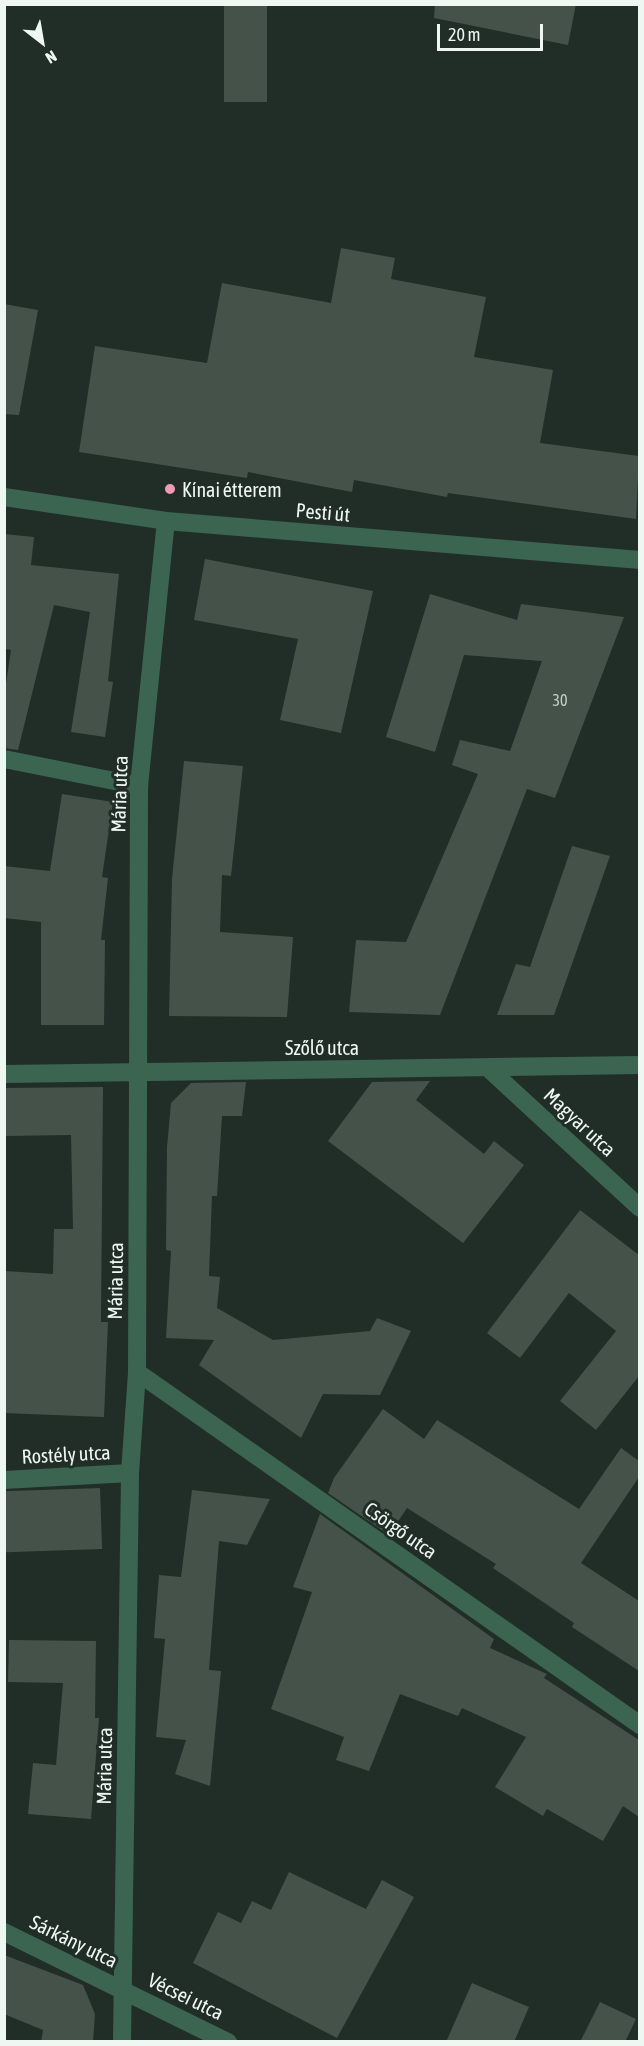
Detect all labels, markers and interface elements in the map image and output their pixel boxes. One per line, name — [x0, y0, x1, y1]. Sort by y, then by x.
north arrow — [12, 12, 72, 72]
scale bar — [440, 12, 546, 50]
text: 20 m — [448, 24, 480, 45]
text: N — [43, 47, 60, 68]
place label: Kínai étterem — [182, 477, 282, 501]
marker: Kínai étterem — [163, 482, 177, 496]
street label: Pesti út — [295, 498, 351, 526]
house number: 30 — [552, 690, 568, 710]
street label: Mária utca — [106, 755, 132, 833]
street label: Szőlő utca — [285, 1035, 359, 1059]
street label: Magyar utca — [539, 1083, 621, 1161]
street label: Mária utca — [102, 1242, 128, 1320]
street label: Rostély utca — [21, 1440, 111, 1468]
street label: Csörgő utca — [360, 1496, 442, 1564]
street label: Mária utca — [91, 1727, 117, 1805]
street label: Sárkány utca — [26, 1910, 122, 1972]
street label: Vécsei utca — [144, 1967, 228, 2025]

